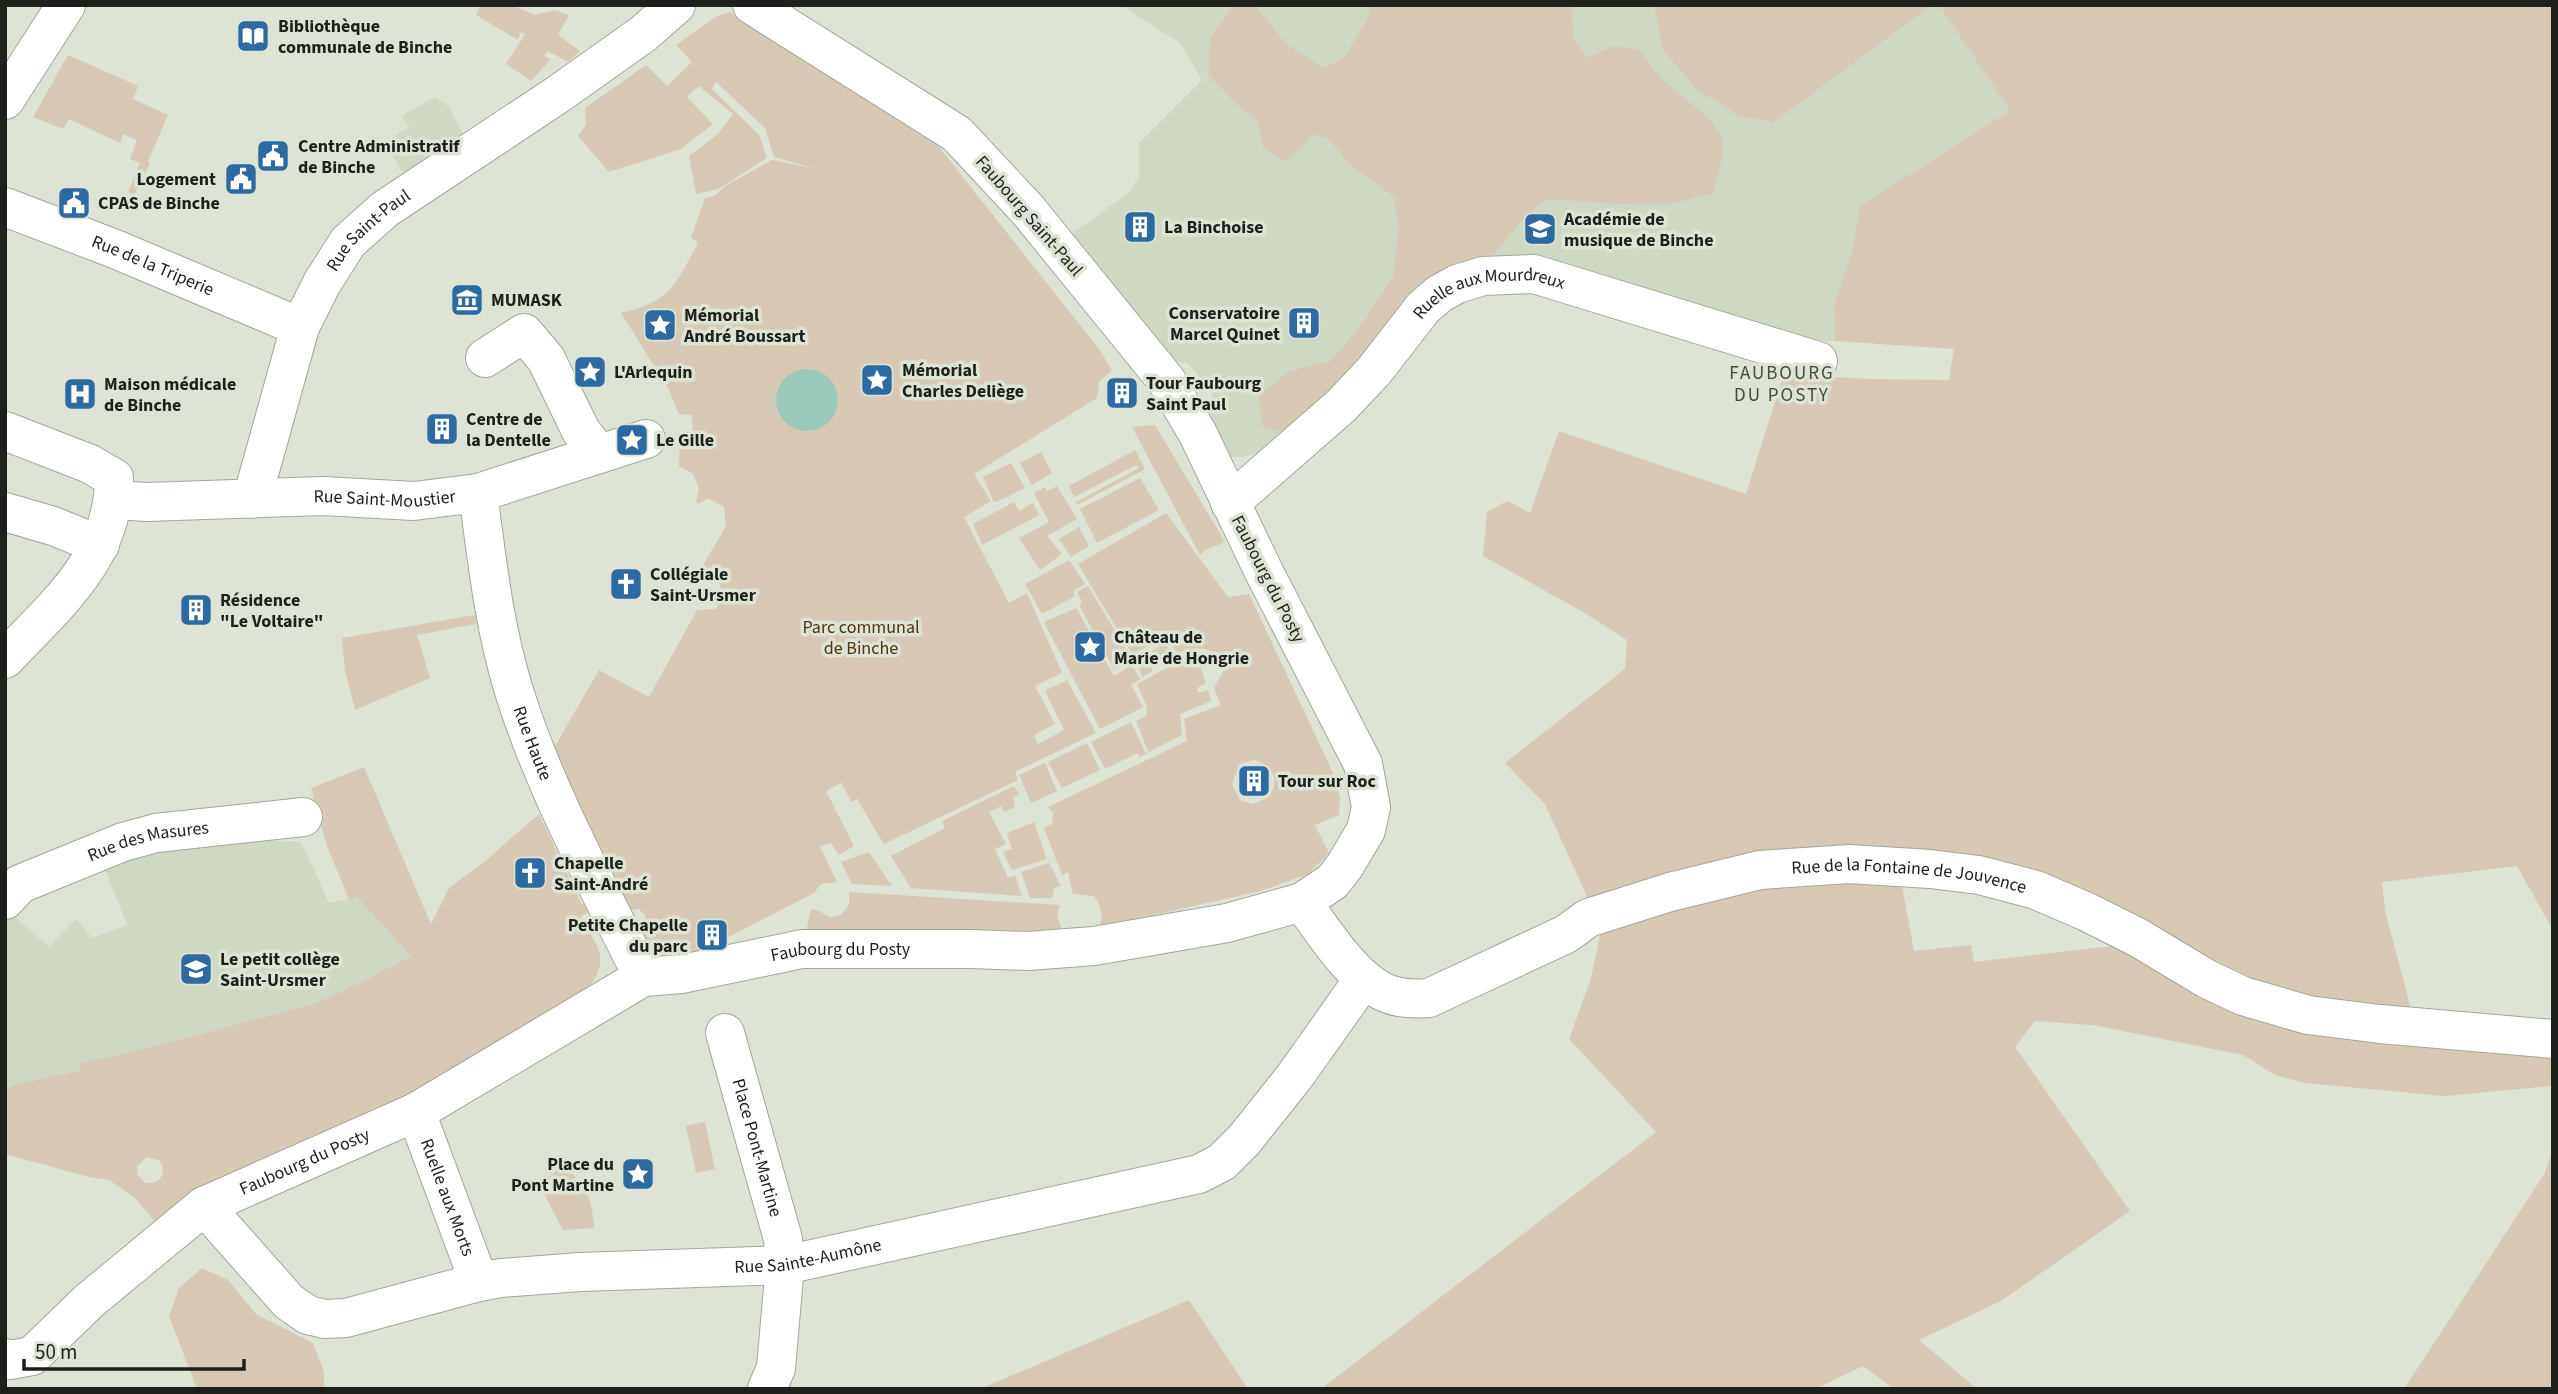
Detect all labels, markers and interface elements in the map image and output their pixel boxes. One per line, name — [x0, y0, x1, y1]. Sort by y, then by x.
place label: Bibliothèque communale de Binche — [278, 14, 452, 60]
library icon: Bibliothèque communale de Binche — [234, 17, 272, 55]
place label: Centre Administratif de Binche — [298, 134, 460, 180]
public building icon: Centre Administratif de Binche — [254, 137, 292, 175]
street label: Faubourg Saint-Paul — [970, 150, 1088, 282]
public building icon: Logement — [222, 160, 260, 198]
place label: Logement — [136, 167, 216, 192]
street label: Rue Saint-Paul — [320, 183, 415, 276]
public building icon: CPAS de Binche — [55, 184, 93, 222]
place label: CPAS de Binche — [98, 191, 220, 216]
place label: Académie de musique de Binche — [1563, 207, 1713, 253]
building icon: La Binchoise — [1121, 208, 1159, 246]
school or university icon: Académie de musique de Binche — [1521, 210, 1559, 248]
place label: La Binchoise — [1164, 215, 1264, 240]
street label: Rue de la Triperie — [88, 229, 218, 302]
street label: Ruelle aux Mourdreux — [1407, 262, 1568, 324]
museum icon: MUMASK — [448, 281, 486, 319]
place label: MUMASK — [491, 288, 563, 313]
place label: Conservatoire Marcel Quinet — [1169, 301, 1280, 347]
place label: Mémorial André Boussart — [683, 303, 806, 349]
building icon: Conservatoire Marcel Quinet — [1285, 304, 1323, 342]
place icon: Mémorial André Boussart — [641, 306, 679, 344]
place icon: L'Arlequin — [571, 353, 609, 391]
place label: Mémorial Charles Deliège — [902, 358, 1024, 404]
place label: L'Arlequin — [614, 360, 693, 385]
district label: FAUBOURG DU POSTY — [1729, 360, 1835, 409]
place icon: Mémorial Charles Deliège — [858, 361, 896, 399]
place label: Tour Faubourg Saint Paul — [1146, 371, 1262, 417]
place label: Maison médicale de Binche — [104, 372, 236, 418]
building icon: Tour Faubourg Saint Paul — [1103, 374, 1141, 412]
hospital icon: Maison médicale de Binche — [61, 375, 99, 413]
place label: Centre de la Dentelle — [466, 407, 551, 453]
building icon: Centre de la Dentelle — [423, 410, 461, 448]
place icon: Le Gille — [613, 421, 651, 459]
place label: Le Gille — [656, 428, 714, 453]
street label: Rue Saint-Moustier — [313, 483, 458, 514]
street label: Faubourg du Posty — [1225, 511, 1311, 648]
place label: Collégiale Saint-Ursmer — [650, 562, 757, 608]
church icon: Collégiale Saint-Ursmer — [607, 565, 645, 603]
place label: Résidence "Le Voltaire" — [220, 588, 323, 634]
building icon: Résidence "Le Voltaire" — [177, 591, 215, 629]
park label: Parc communal de Binche — [802, 615, 920, 661]
place label: Château de Marie de Hongrie — [1114, 625, 1249, 671]
place icon: Château de Marie de Hongrie — [1071, 628, 1109, 666]
street label: Rue Haute — [507, 703, 559, 784]
building icon: Tour sur Roc — [1235, 762, 1273, 800]
place label: Tour sur Roc — [1278, 769, 1376, 794]
street label: Rue des Masures — [84, 815, 210, 868]
place label: Chapelle Saint-André — [554, 851, 648, 897]
street label: Rue de la Fontaine de Jouvence — [1791, 851, 2029, 900]
church icon: Chapelle Saint-André — [511, 854, 549, 892]
place label: Petite Chapelle du parc — [568, 913, 689, 959]
building icon: Petite Chapelle du parc — [693, 916, 731, 954]
street label: Faubourg du Posty — [768, 937, 911, 968]
place label: Le petit collège Saint-Ursmer — [220, 947, 340, 993]
school or university icon: Le petit collège Saint-Ursmer — [177, 950, 215, 988]
street label: Place Pont-Martine — [726, 1076, 789, 1220]
street label: Faubourg du Posty — [235, 1121, 374, 1201]
street label: Ruelle aux Morts — [414, 1135, 481, 1260]
place label: Place du Pont Martine — [511, 1152, 614, 1198]
place icon: Place du Pont Martine — [619, 1155, 657, 1193]
street label: Rue Sainte-Aumône — [734, 1232, 884, 1279]
scale bar — [24, 1328, 245, 1372]
text: 50 m — [35, 1337, 77, 1367]

